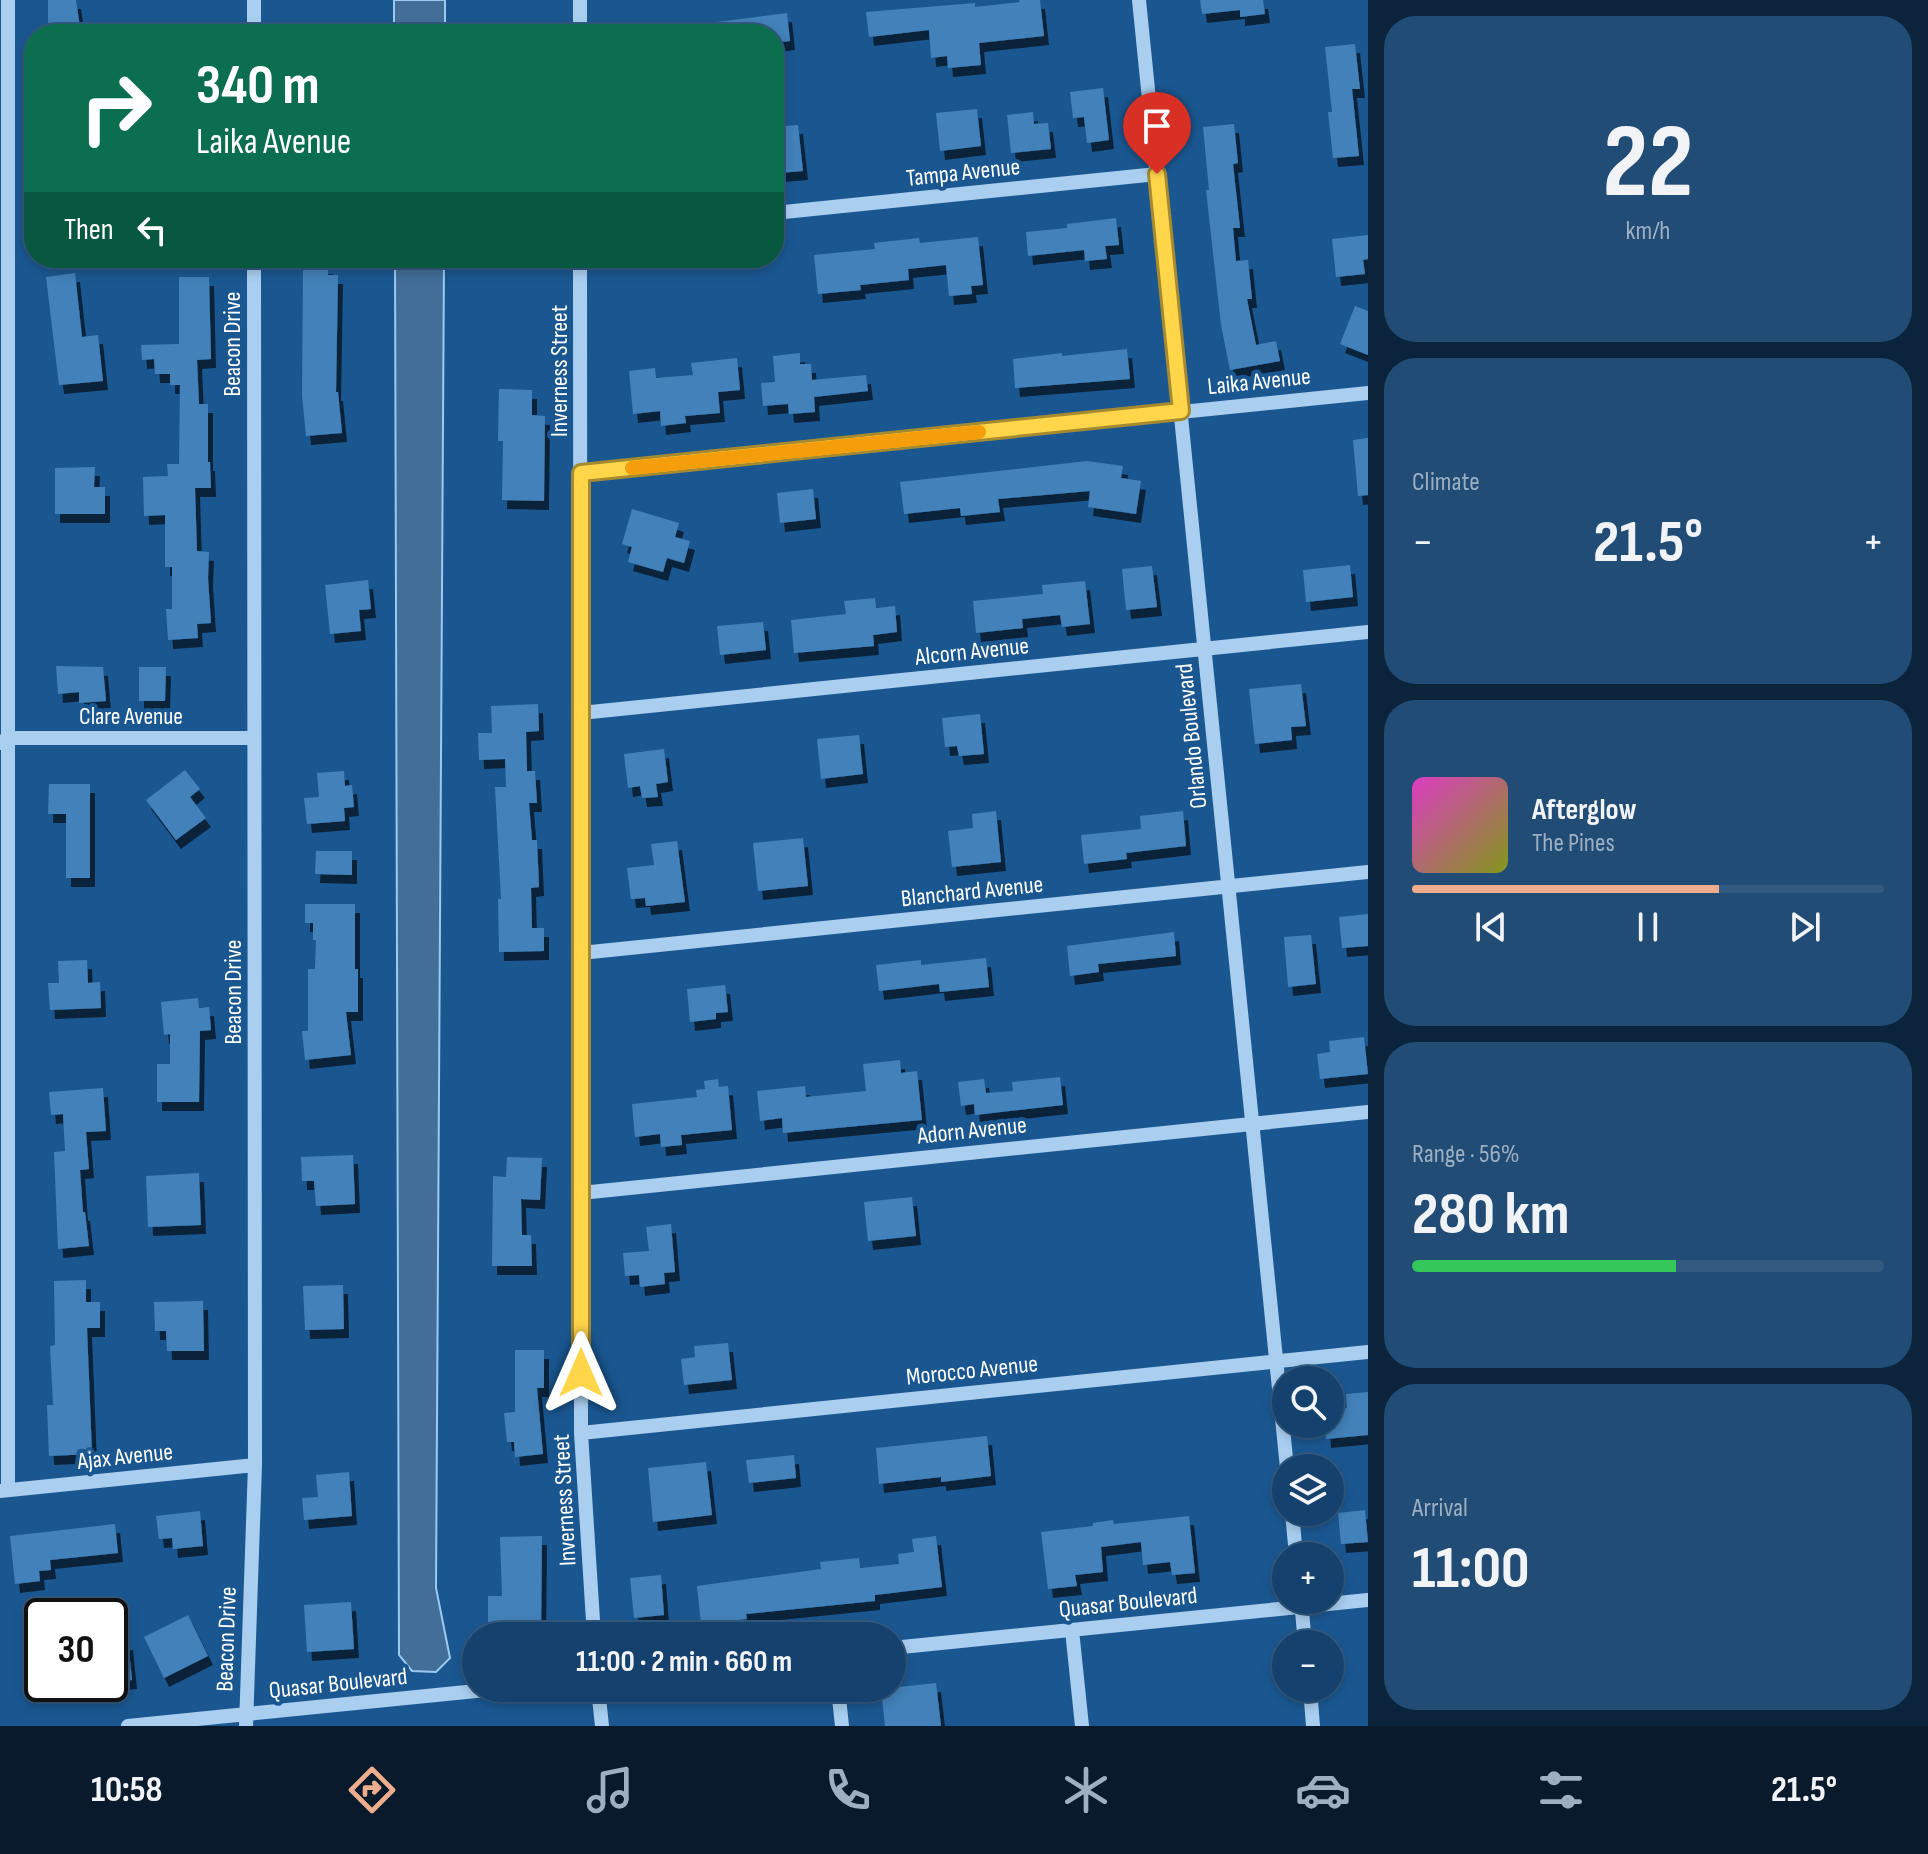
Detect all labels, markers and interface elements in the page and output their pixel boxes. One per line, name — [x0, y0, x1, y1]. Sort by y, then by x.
text: 340 m — [196, 53, 320, 120]
icon: right — [64, 56, 168, 160]
pin — [1123, 92, 1191, 174]
text: 22 — [1602, 101, 1694, 226]
icon: arrive — [1135, 104, 1179, 148]
text: Laika Avenue — [196, 121, 351, 164]
street label: Tampa Avenue — [905, 152, 1021, 193]
icon: left — [130, 208, 174, 252]
text: Then — [64, 212, 114, 248]
text: km/h — [1626, 216, 1670, 247]
street label: Beacon Drive — [218, 291, 247, 397]
street label: Inverness Street — [545, 305, 574, 437]
street label: Laika Avenue — [1206, 362, 1312, 401]
text: Climate — [1412, 467, 1480, 498]
text: 21.5° — [1593, 507, 1703, 579]
text: − — [1412, 516, 1434, 569]
text: + — [1862, 516, 1884, 569]
street label: Alcorn Avenue — [913, 631, 1030, 672]
street label: Orlando Boulevard — [1169, 662, 1214, 810]
street label: Clare Avenue — [79, 702, 183, 731]
text: Afterglow — [1532, 792, 1637, 828]
text: The Pines — [1532, 828, 1615, 859]
street label: Blanchard Avenue — [900, 870, 1045, 913]
icon: previous — [1469, 905, 1513, 949]
icon: pause — [1626, 905, 1670, 949]
icon: next — [1783, 905, 1827, 949]
street label: Beacon Drive — [219, 939, 248, 1045]
street label: Adorn Avenue — [915, 1110, 1028, 1151]
text: Range · 56% — [1412, 1139, 1520, 1170]
text: 280 km — [1412, 1179, 1570, 1251]
position arrow — [539, 1331, 623, 1415]
street label: Morocco Avenue — [905, 1349, 1039, 1392]
map controls — [1272, 1366, 1344, 1702]
button: search — [1272, 1366, 1344, 1438]
street label: Inverness Street — [547, 1433, 582, 1567]
street label: Ajax Avenue — [75, 1437, 174, 1476]
button: layers — [1272, 1454, 1344, 1526]
text: Arrival — [1412, 1493, 1468, 1524]
text: 11:00 — [1412, 1533, 1530, 1605]
button: + — [1272, 1542, 1344, 1614]
street label: Quasar Boulevard — [1057, 1581, 1199, 1624]
street label: Beacon Drive — [210, 1586, 243, 1692]
speed limit sign: 30 — [24, 1598, 128, 1702]
button: − — [1272, 1630, 1344, 1702]
text: 11:00 · 2 min · 660 m — [576, 1644, 792, 1680]
street label: Quasar Boulevard — [267, 1662, 409, 1705]
icon: directions — [344, 1762, 400, 1818]
icon: music — [582, 1762, 638, 1818]
icon: phone — [820, 1762, 876, 1818]
icon: climate — [1058, 1762, 1114, 1818]
icon: car — [1295, 1762, 1351, 1818]
icon: filters — [1533, 1762, 1589, 1818]
text: 10:58 — [91, 1769, 163, 1812]
text: 21.5° — [1771, 1769, 1837, 1812]

